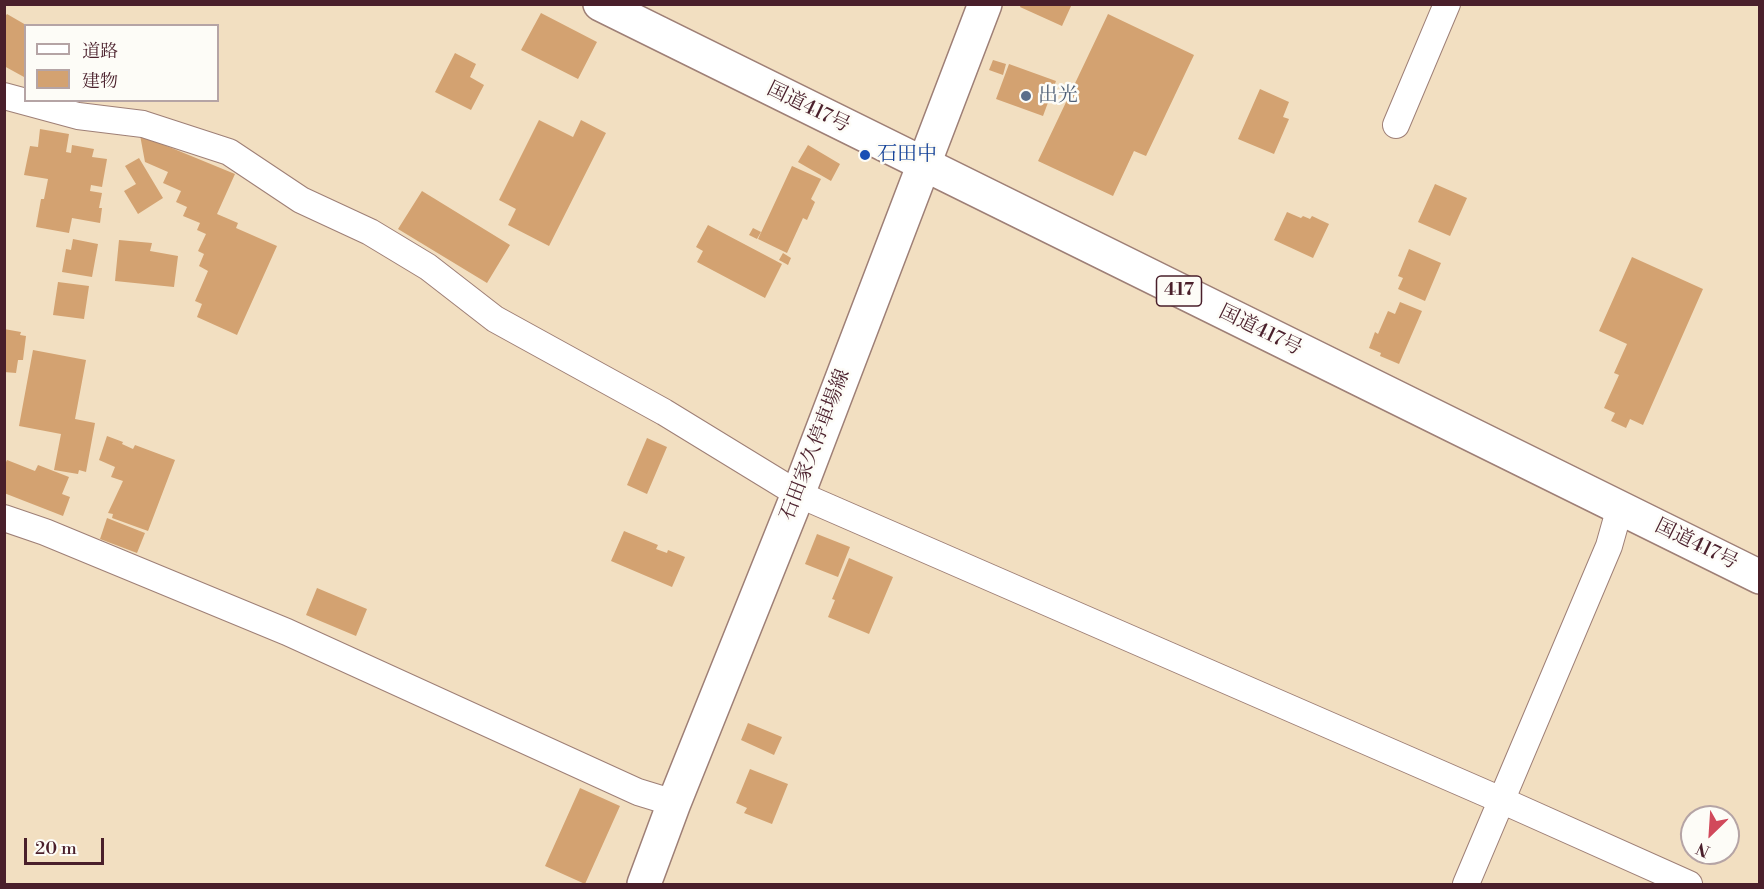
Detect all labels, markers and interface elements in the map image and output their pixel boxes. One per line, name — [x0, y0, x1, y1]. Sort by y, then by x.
legend — [24, 24, 219, 102]
text: 道路 — [82, 40, 118, 63]
text: 建物 — [82, 70, 118, 93]
street label: 国道417号 — [762, 78, 854, 138]
place label: 出光 — [1038, 84, 1078, 108]
marker: 出光 — [1019, 89, 1033, 103]
place label: 石田中 — [877, 143, 937, 167]
marker: 石田中 — [858, 148, 872, 162]
road number: 417 — [1156, 276, 1202, 306]
street label: 国道417号 — [1214, 301, 1306, 361]
street label: 石田家久停車場線 — [776, 366, 856, 524]
street label: 国道417号 — [1650, 515, 1742, 575]
north arrow — [1680, 805, 1740, 865]
scale bar — [27, 826, 106, 864]
text: 20 m — [35, 837, 77, 860]
text: N — [1693, 838, 1713, 861]

